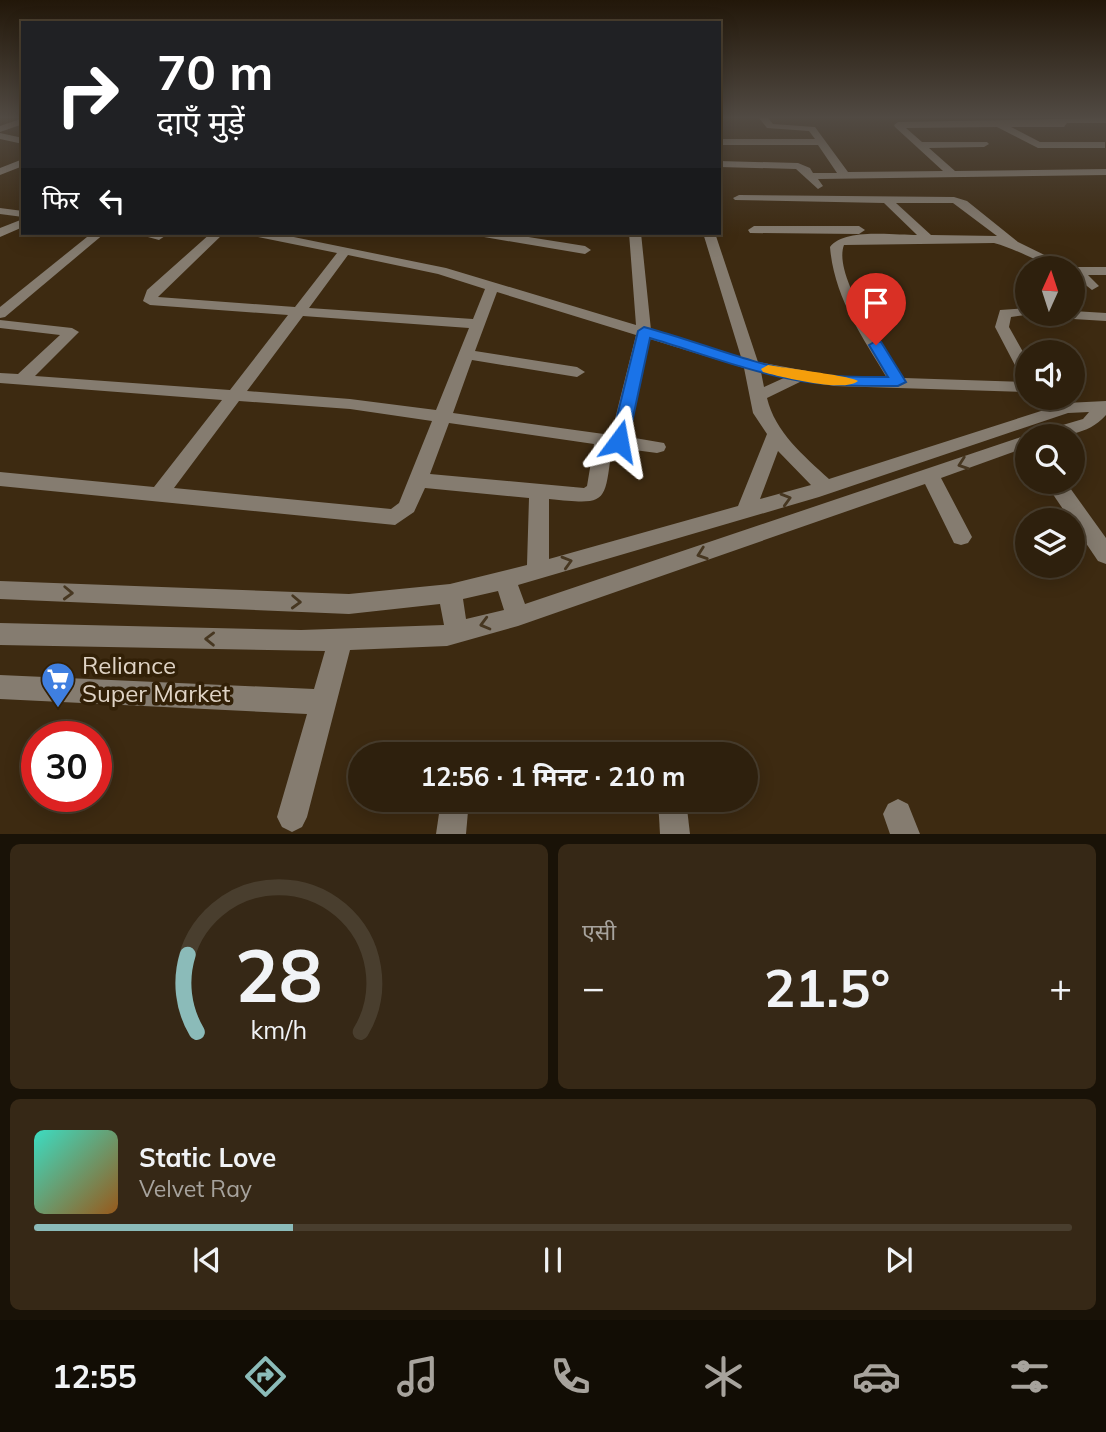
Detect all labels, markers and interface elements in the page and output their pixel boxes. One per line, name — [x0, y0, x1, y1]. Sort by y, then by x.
text: 70 m — [157, 41, 273, 102]
icon: right — [42, 49, 133, 140]
text: दाएँ मुड़ें — [157, 102, 245, 142]
icon: left — [93, 182, 131, 220]
text: फिर — [42, 183, 79, 216]
north arrow — [1015, 256, 1085, 326]
map controls — [1015, 256, 1085, 578]
pin — [846, 273, 906, 345]
icon: arrive — [857, 284, 895, 322]
button: sound — [1015, 340, 1085, 410]
position arrow — [582, 404, 656, 478]
button: search — [1015, 424, 1085, 494]
one-way arrow — [957, 456, 969, 470]
one-way arrow — [780, 493, 792, 507]
button: layers — [1015, 508, 1085, 578]
one-way arrow — [696, 546, 708, 560]
one-way arrow — [561, 556, 573, 571]
one-way arrow — [63, 585, 74, 600]
one-way arrow — [290, 594, 301, 609]
one-way arrow — [479, 616, 491, 631]
one-way arrow — [205, 631, 215, 647]
place label: Reliance Super Market — [82, 650, 230, 708]
supermarket icon: Reliance Super Market — [39, 660, 77, 709]
speed limit sign: 30 — [21, 721, 112, 812]
text: 12:56 · 1 मिनट · 210 m — [421, 760, 686, 793]
text: एसी — [582, 917, 616, 946]
text: 28 — [235, 930, 323, 1021]
text: 21.5° — [764, 955, 890, 1020]
text: − — [582, 963, 605, 1011]
text: + — [1049, 963, 1072, 1011]
text: km/h — [251, 1014, 307, 1045]
text: Static Love — [139, 1141, 276, 1174]
text: Velvet Ray — [139, 1174, 252, 1203]
icon: previous — [188, 1241, 226, 1279]
icon: pause — [534, 1241, 572, 1279]
icon: next — [880, 1241, 918, 1279]
icon: directions — [241, 1352, 290, 1401]
icon: music — [393, 1352, 442, 1401]
icon: phone — [546, 1352, 595, 1401]
icon: climate — [699, 1352, 748, 1401]
icon: car — [852, 1352, 901, 1401]
icon: filters — [1005, 1352, 1054, 1401]
text: 12:55 — [52, 1356, 137, 1396]

